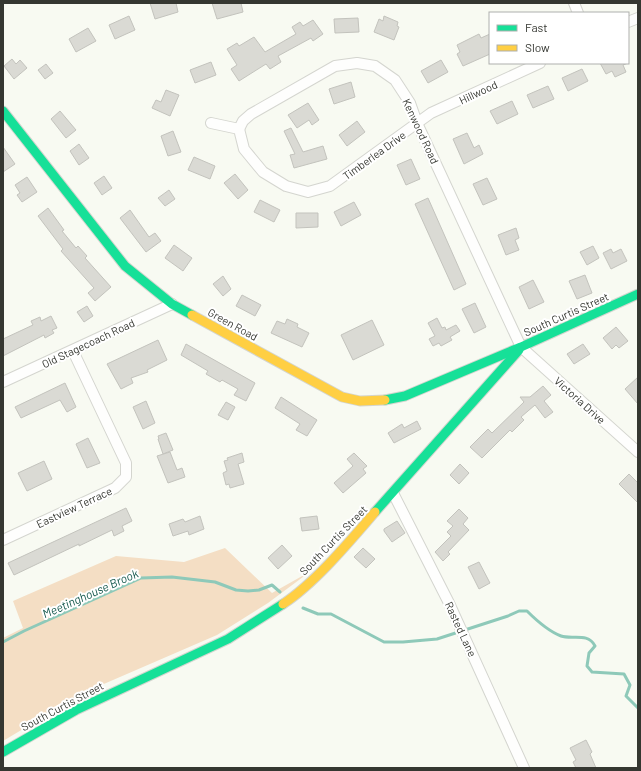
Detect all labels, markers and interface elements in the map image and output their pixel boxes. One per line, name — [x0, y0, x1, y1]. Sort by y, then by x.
legend — [489, 12, 629, 64]
text: Fast — [525, 20, 548, 34]
text: Slow — [525, 40, 550, 54]
street label: Hillwood — [457, 77, 499, 107]
street label: Kenwood Road — [400, 96, 442, 166]
street label: Timberlea Drive — [340, 128, 408, 182]
street label: South Curtis Street — [522, 289, 610, 339]
street label: Green Road — [206, 305, 260, 343]
street label: Old Stagecoach Road — [40, 316, 136, 370]
street label: Victoria Drive — [552, 374, 608, 426]
street label: Eastview Terrace — [34, 484, 114, 530]
street label: South Curtis Street — [297, 503, 369, 577]
water label: Meetinghouse Brook — [40, 566, 140, 620]
street label: Rasted Lane — [443, 599, 479, 659]
street label: South Curtis Street — [19, 679, 105, 733]

